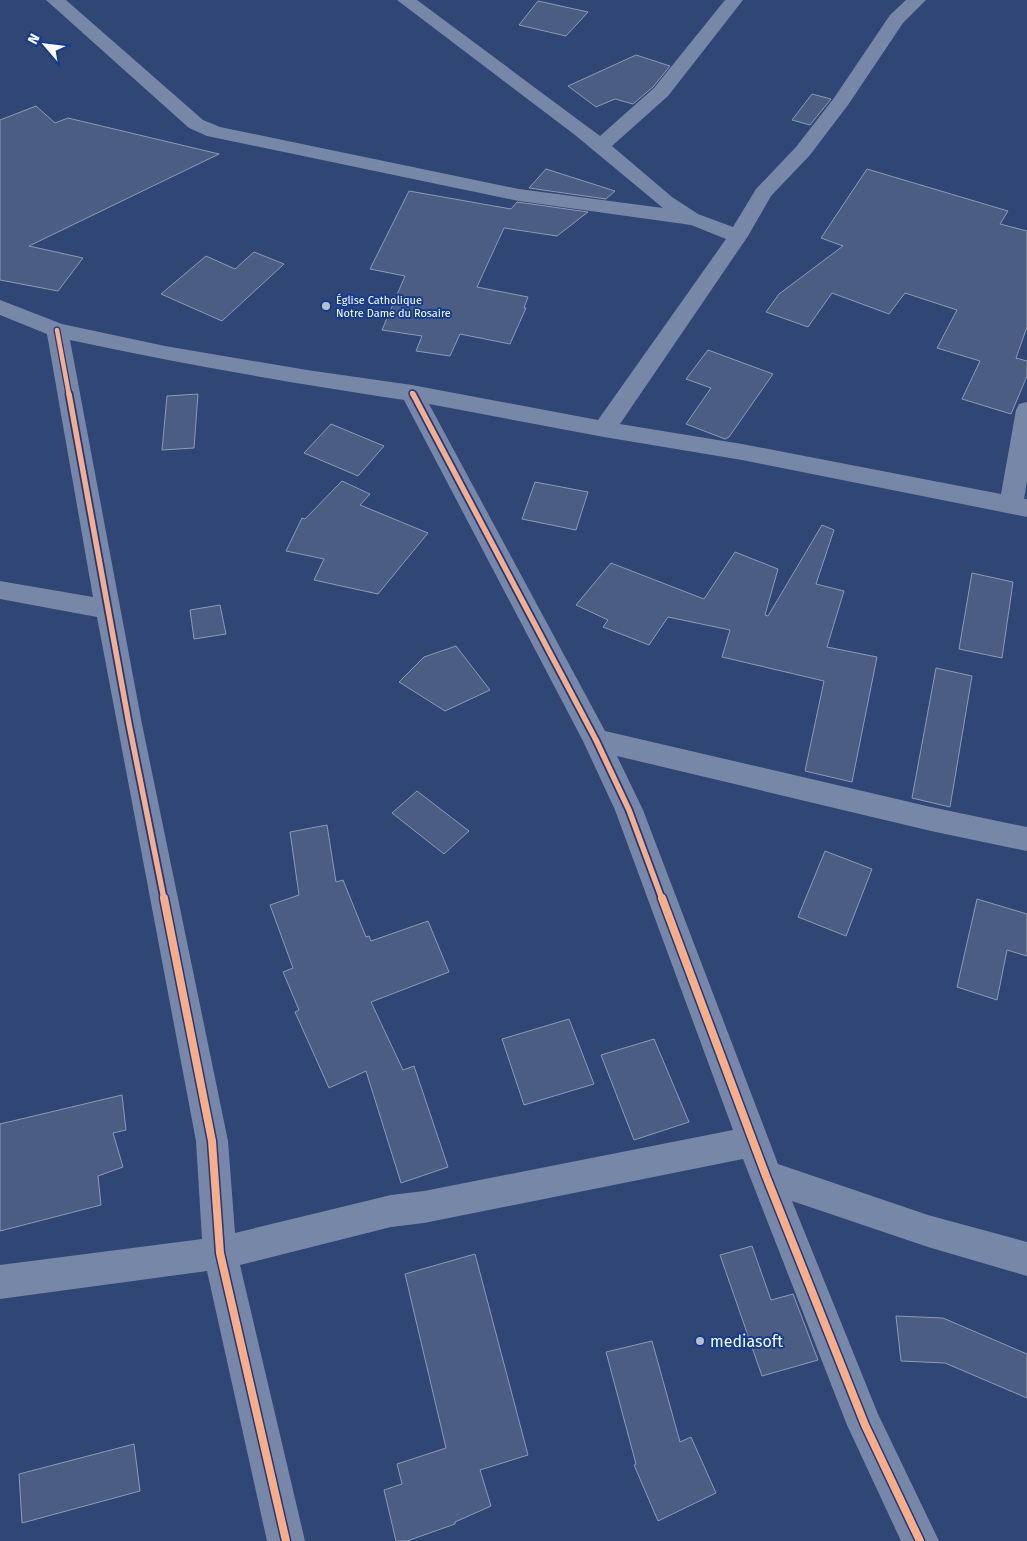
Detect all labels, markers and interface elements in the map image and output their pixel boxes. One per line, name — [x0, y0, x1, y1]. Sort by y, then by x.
north arrow — [20, 20, 70, 70]
text: N — [24, 31, 44, 47]
place label: Église Catholique Notre Dame du Rosaire — [336, 293, 451, 320]
marker: Église Catholique Notre Dame du Rosaire — [320, 300, 332, 312]
place label: mediasoft — [710, 1332, 783, 1351]
marker: mediasoft — [694, 1335, 706, 1347]

